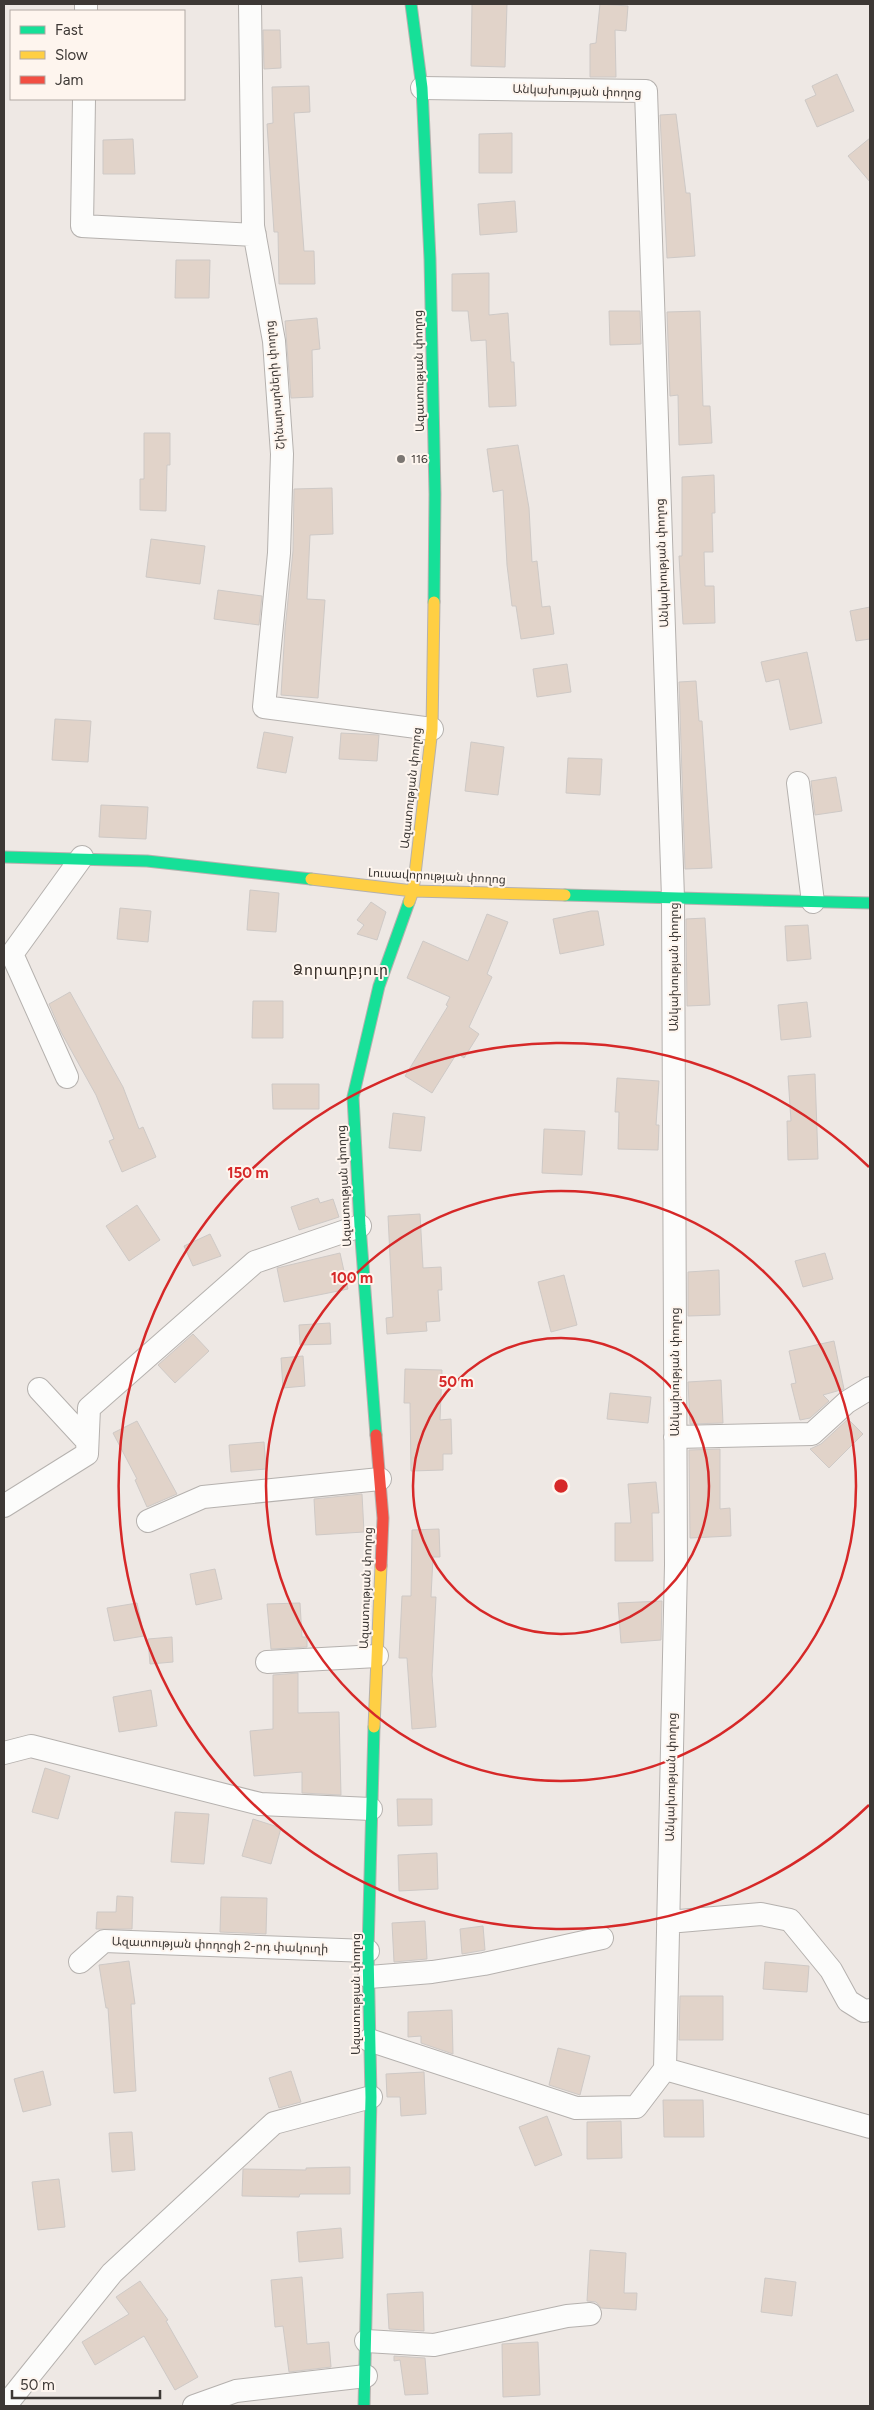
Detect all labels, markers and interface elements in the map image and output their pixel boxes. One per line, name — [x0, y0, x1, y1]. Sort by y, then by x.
legend — [10, 10, 185, 100]
text: Fast — [55, 21, 84, 39]
text: Slow — [55, 46, 88, 64]
text: Jam — [55, 71, 83, 89]
street label: Անկախության փողոց — [512, 82, 642, 100]
street label: Ազատության փողոց — [411, 310, 427, 432]
street label: Շինարարների փողոց — [262, 320, 288, 450]
place label: 116 — [411, 452, 428, 466]
marker: 116 — [395, 453, 407, 465]
street label: Անկախության փողոց — [653, 498, 671, 628]
street label: Ազատության փողոց — [398, 726, 424, 850]
street label: Լուսավորության փողոց — [368, 865, 506, 887]
street label: Անկախության փողոց — [667, 902, 681, 1032]
district label: Ձորաղբյուր — [293, 961, 389, 979]
street label: Ազատության փողոց — [334, 1125, 354, 1247]
text: 150 m — [227, 1164, 269, 1182]
text: 100 m — [331, 1269, 373, 1287]
street label: Անկախության փողոց — [668, 1307, 682, 1437]
text: 50 m — [438, 1373, 474, 1391]
centre of rings — [552, 1477, 570, 1495]
street label: Ազատության փողոց — [357, 1527, 375, 1649]
street label: Անկախության փողոց — [663, 1712, 679, 1842]
street label: Ազատության փողոց — [349, 1933, 363, 2055]
street label: Ազատության փողոցի 2-րդ փակուղի — [111, 1934, 329, 1956]
scale bar — [12, 2368, 160, 2400]
text: 50 m — [20, 2376, 55, 2394]

